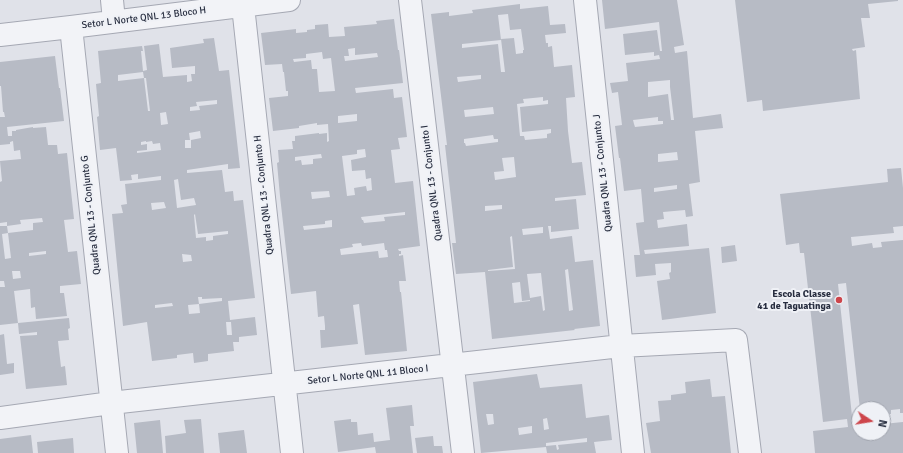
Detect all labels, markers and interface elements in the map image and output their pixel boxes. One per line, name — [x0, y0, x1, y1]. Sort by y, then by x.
street label: Setor L Norte QNL 13 Bloco H — [81, 4, 207, 32]
street label: Quadra QNL 13 - Conjunto J — [591, 114, 615, 232]
street label: Quadra QNL 13 - Conjunto I — [419, 124, 445, 242]
street label: Quadra QNL 13 - Conjunto H — [252, 135, 276, 255]
street label: Quadra QNL 13 - Conjunto G — [79, 155, 103, 275]
place label: Escola Classe 41 de Taguatinga — [757, 288, 831, 312]
marker: Escola Classe 41 de Taguatinga — [834, 295, 844, 305]
street label: Setor L Norte QNL 11 Bloco I — [307, 363, 429, 387]
north arrow — [851, 401, 891, 441]
text: N — [875, 418, 889, 428]

